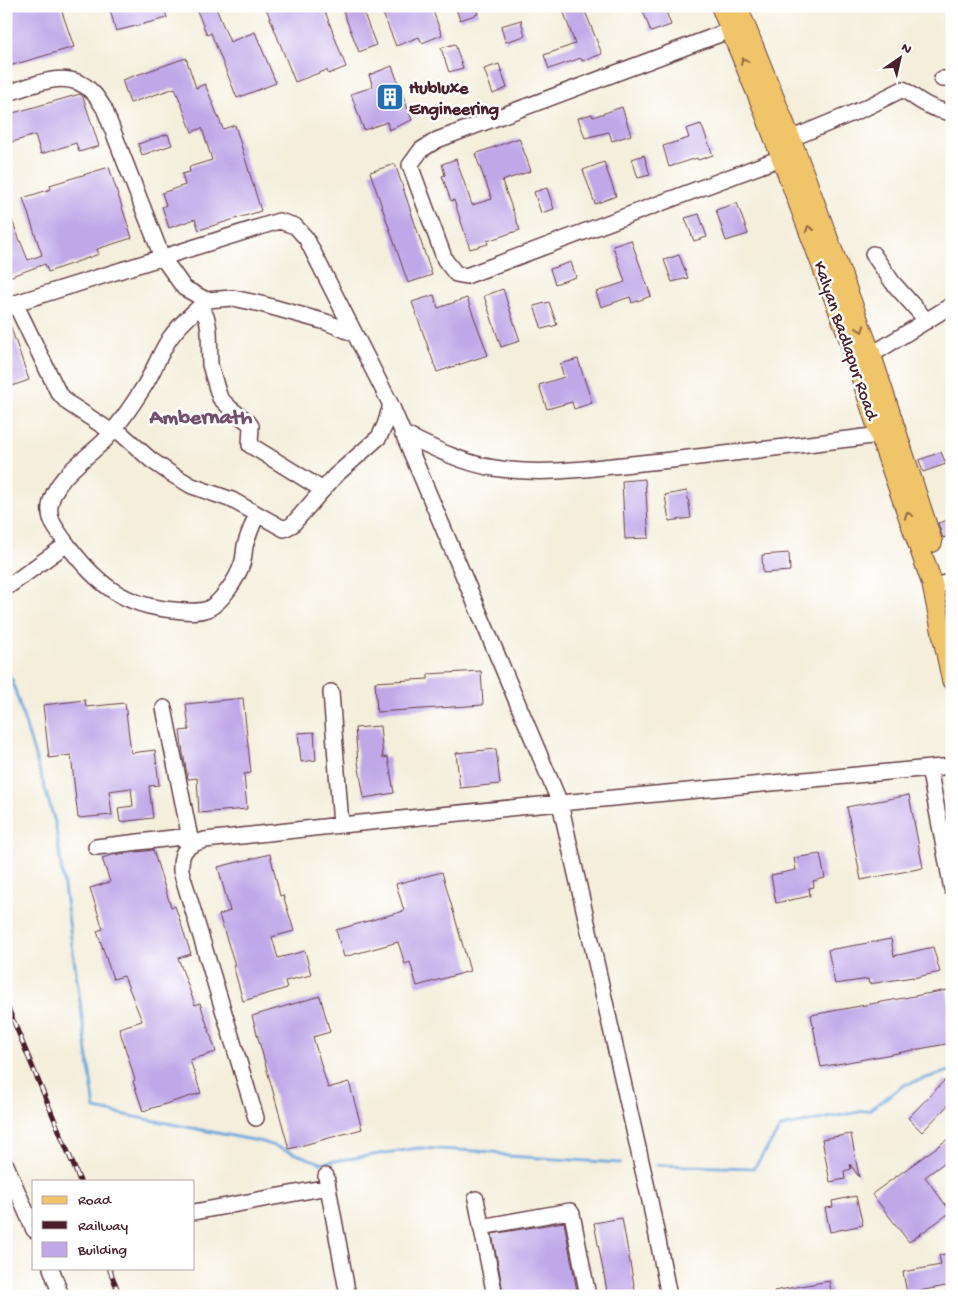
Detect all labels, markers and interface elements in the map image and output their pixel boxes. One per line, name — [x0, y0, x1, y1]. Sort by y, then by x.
north arrow — [876, 32, 926, 82]
text: N — [897, 40, 914, 59]
one-way arrow — [740, 57, 750, 66]
place label: Hubluxe Engineering — [409, 79, 499, 121]
building icon: Hubluxe Engineering — [375, 82, 405, 112]
one-way arrow — [805, 225, 815, 234]
street label: Kalyan Badlapur Road — [808, 259, 882, 424]
one-way arrow — [855, 325, 865, 333]
district label: Ambernath — [149, 406, 253, 432]
one-way arrow — [904, 511, 914, 520]
legend — [32, 1180, 195, 1270]
text: Road — [78, 1192, 112, 1210]
text: Railway — [78, 1218, 129, 1236]
text: Building — [77, 1242, 127, 1260]

